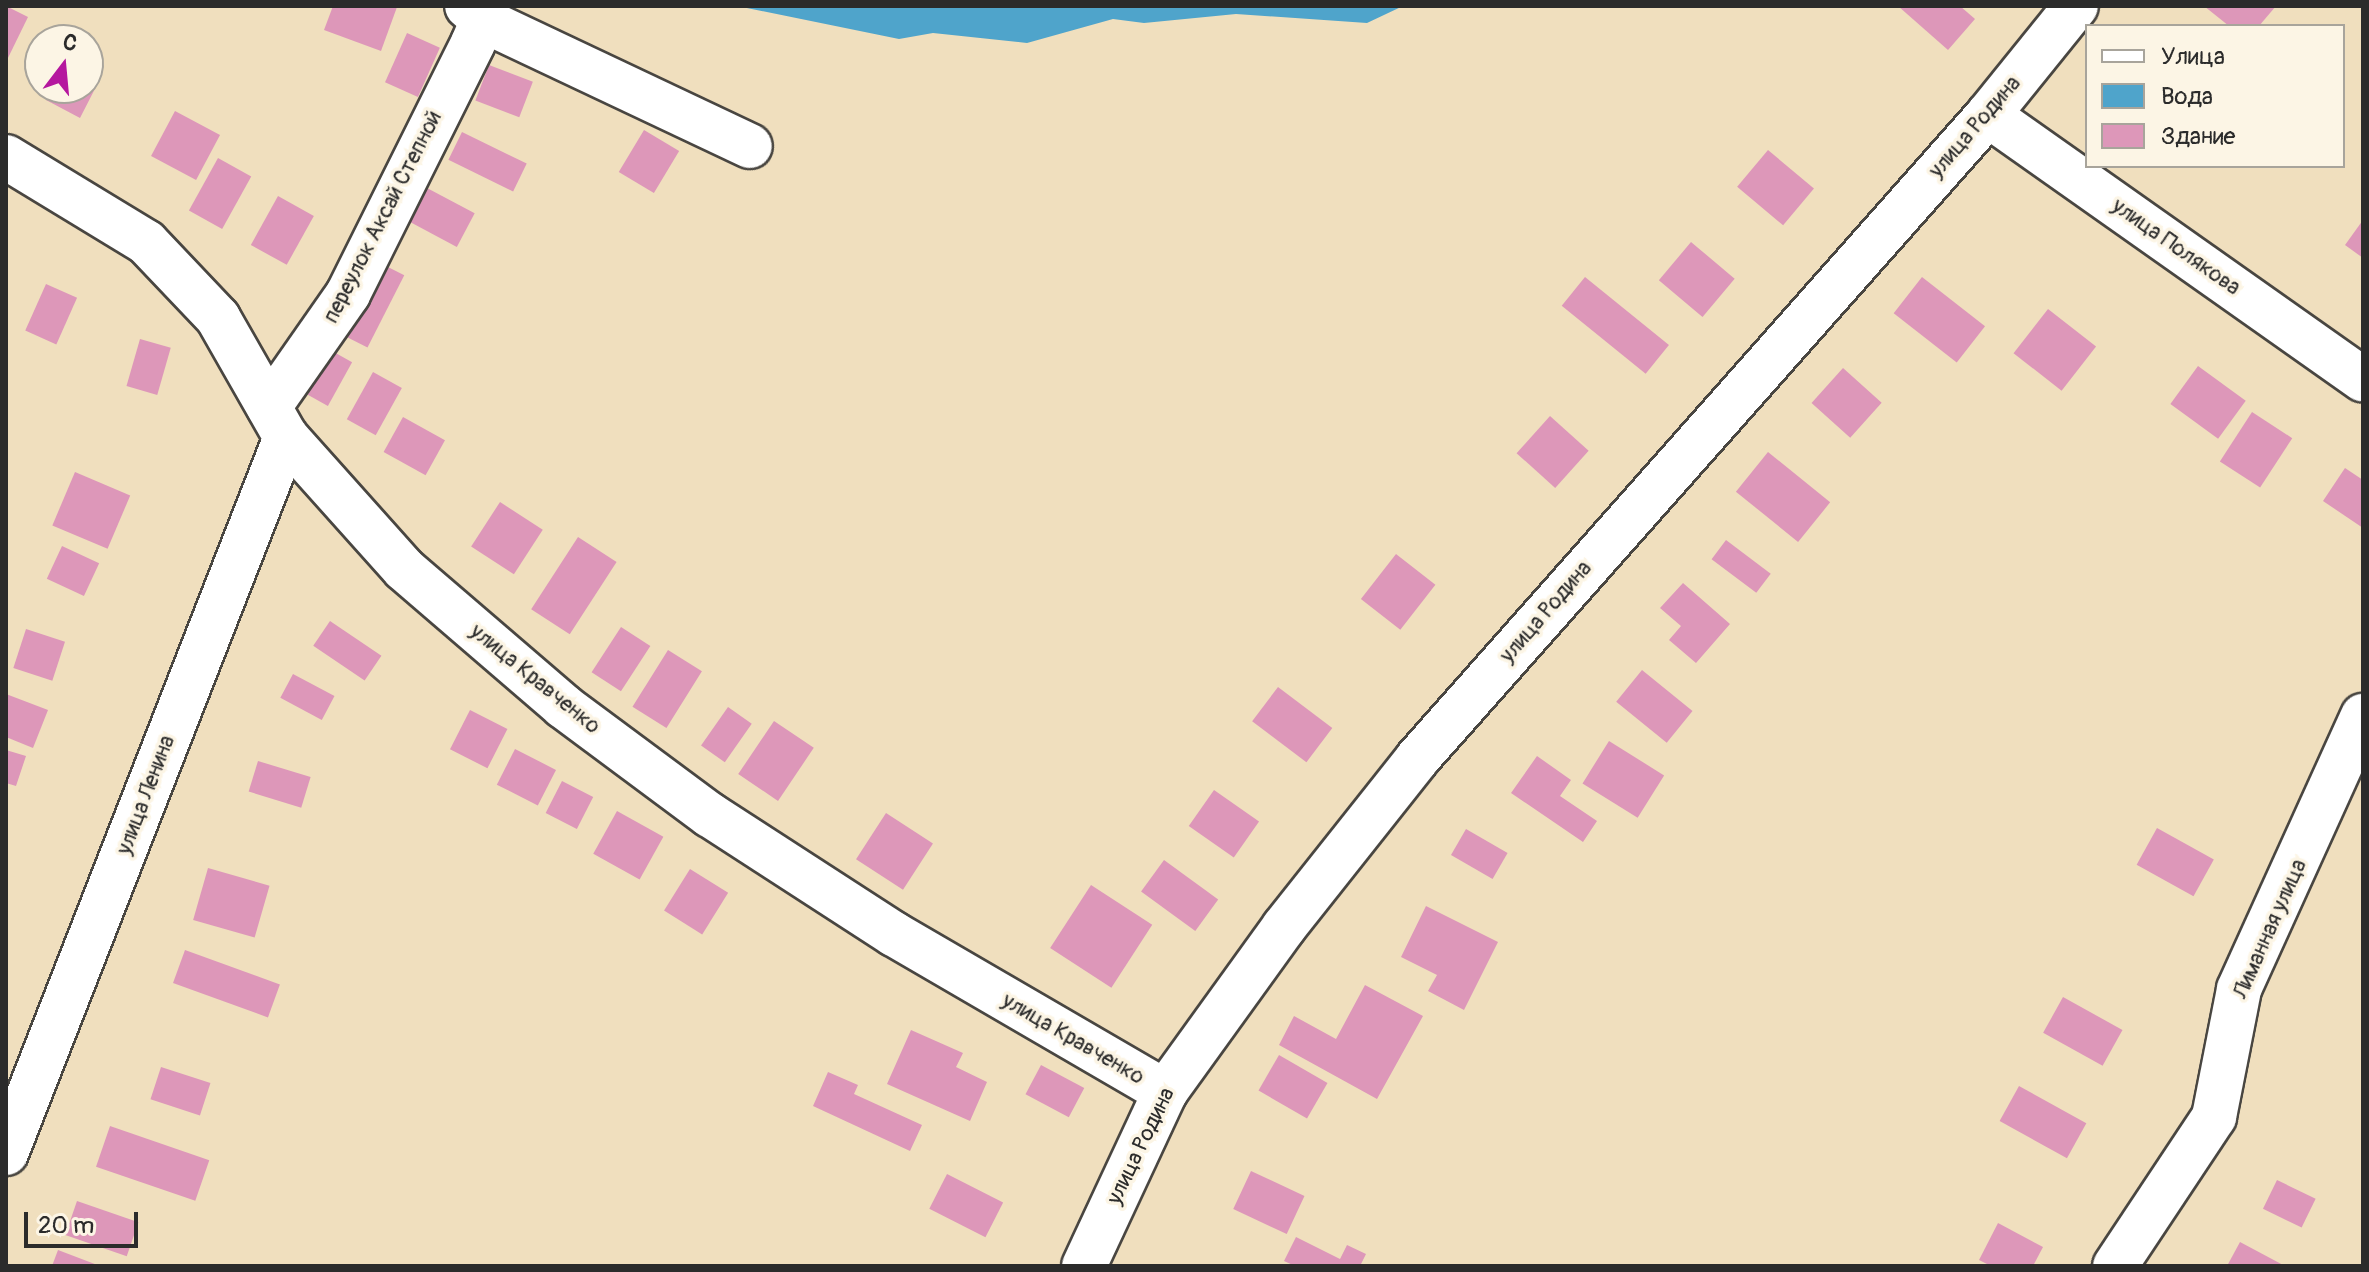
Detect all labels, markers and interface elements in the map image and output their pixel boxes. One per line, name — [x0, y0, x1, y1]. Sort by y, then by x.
north arrow — [24, 24, 104, 104]
legend — [2085, 24, 2345, 168]
text: С — [60, 28, 80, 58]
text: Улица — [2161, 42, 2225, 71]
street label: улица Родина — [1924, 71, 2026, 183]
text: Вода — [2161, 82, 2213, 111]
street label: переулок Аксай Степной — [318, 107, 448, 327]
text: Здание — [2161, 122, 2235, 151]
street label: улица Полякова — [2107, 193, 2245, 301]
street label: улица Родина — [1495, 556, 1597, 668]
street label: улица Кравченко — [465, 618, 605, 740]
street label: улица Ленина — [111, 732, 181, 858]
street label: Лиманная улица — [2227, 855, 2313, 1003]
street label: улица Кравченко — [997, 988, 1149, 1090]
street label: улица Родина — [1101, 1083, 1181, 1209]
scale bar — [28, 1196, 142, 1246]
text: 20 m — [38, 1211, 94, 1240]

